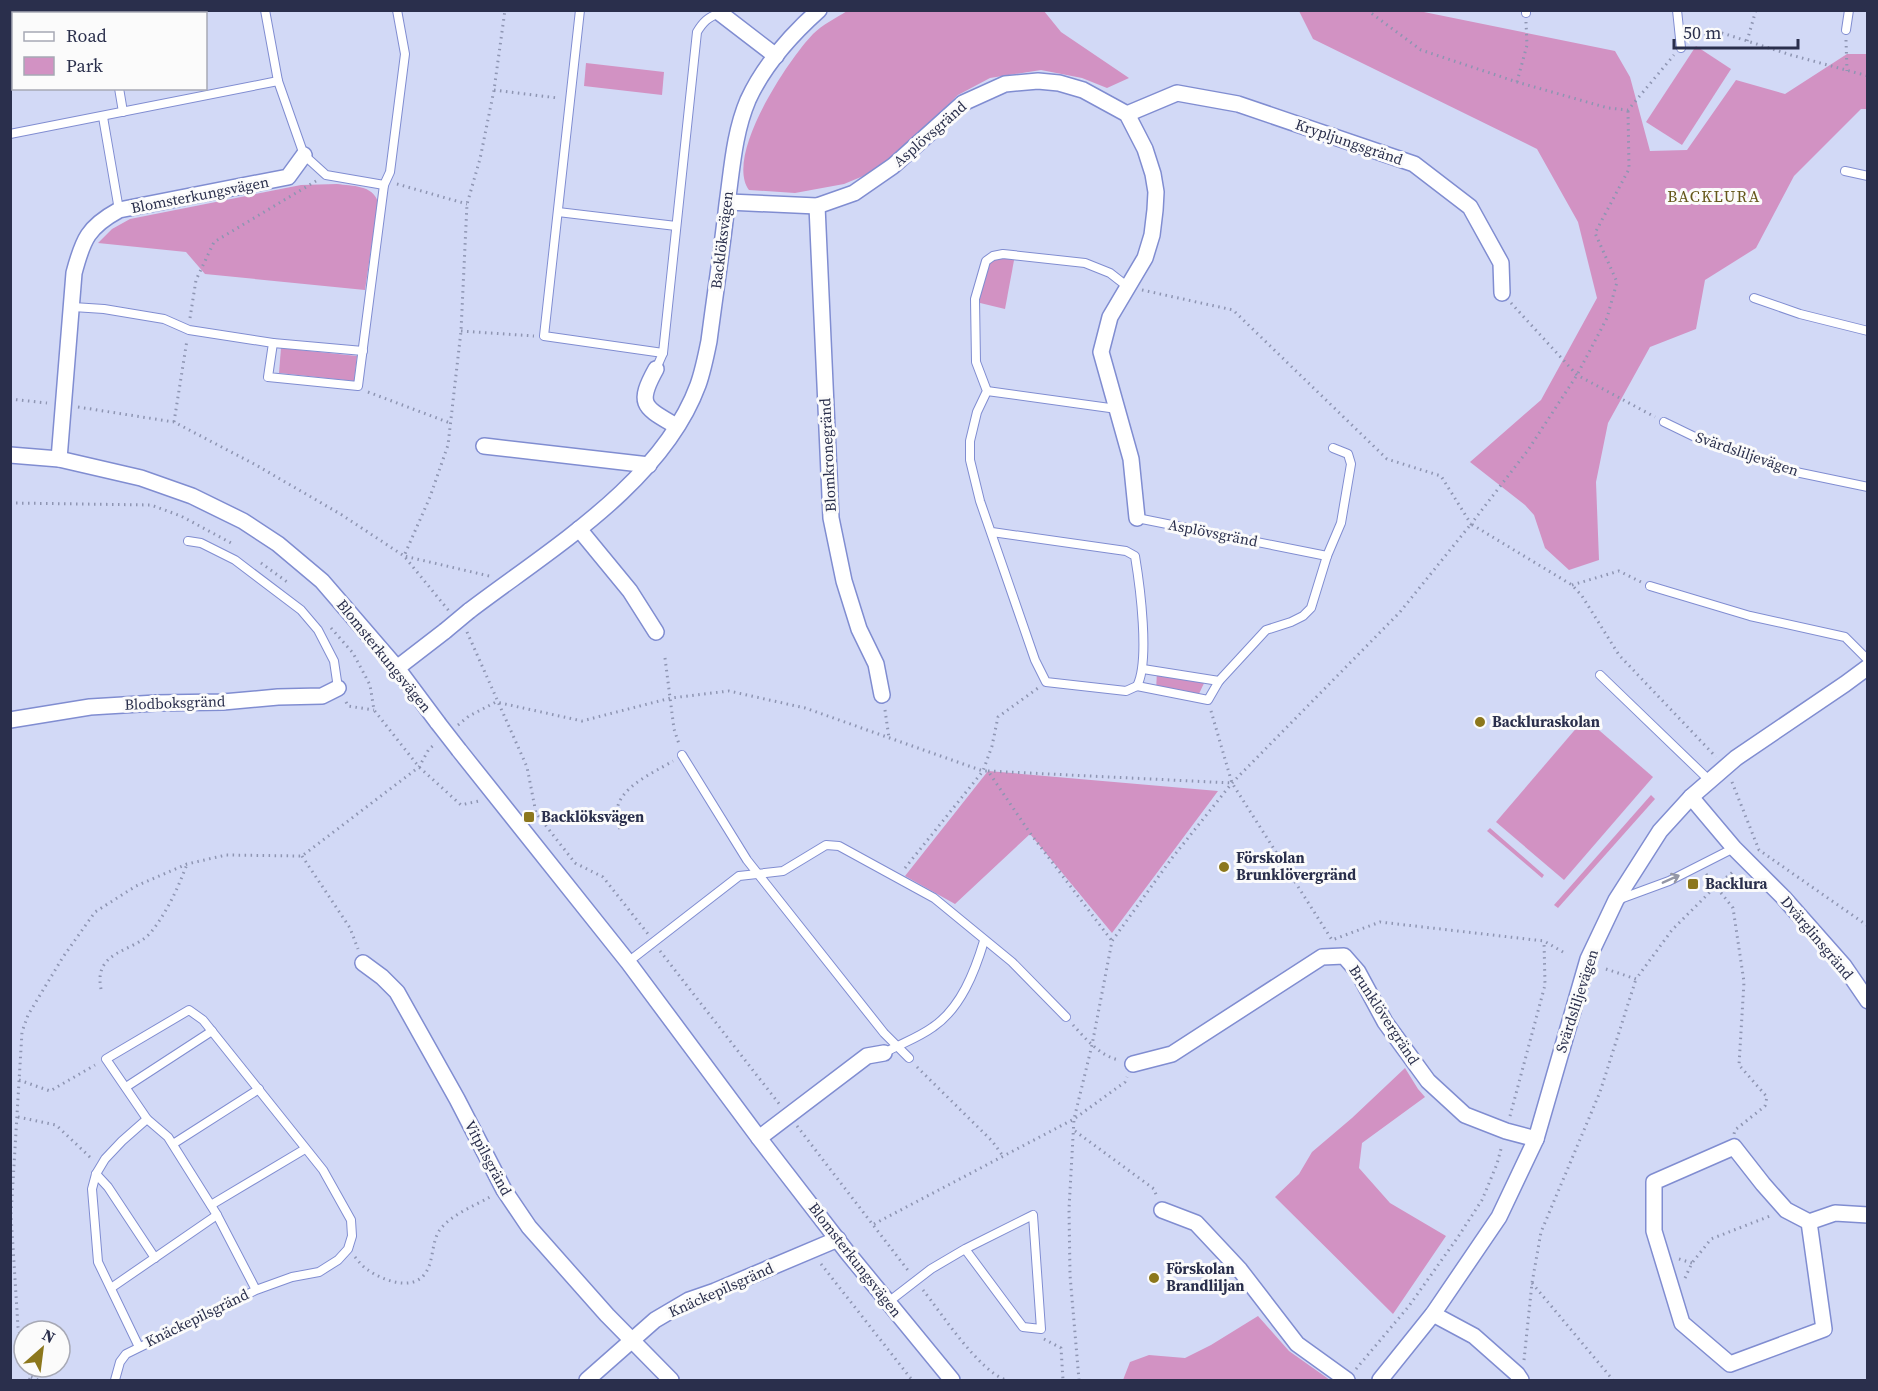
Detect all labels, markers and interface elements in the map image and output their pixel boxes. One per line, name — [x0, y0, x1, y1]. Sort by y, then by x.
legend — [12, 12, 207, 90]
scale bar — [1674, 12, 1798, 50]
text: 50 m — [1683, 20, 1721, 45]
text: Road — [66, 23, 107, 48]
text: Park — [66, 53, 103, 78]
street label: Asplövsgränd — [889, 96, 971, 171]
street label: Krypljungsgränd — [1292, 113, 1406, 170]
street label: Blomsterkungsvägen — [129, 171, 271, 218]
district label: BACKLURA — [1667, 185, 1761, 207]
street label: Backlöksvägen — [705, 190, 738, 290]
street label: Blomkronegränd — [814, 397, 841, 512]
street label: Svärdsliljevägen — [1693, 426, 1801, 481]
street label: Asplövsgränd — [1167, 514, 1260, 552]
street label: Blomsterkungsvägen — [332, 595, 437, 717]
street label: Blodboksgränd — [124, 690, 226, 715]
place label: Backluraskolan — [1492, 711, 1600, 732]
marker: Backluraskolan — [1473, 715, 1487, 729]
place label: Backlöksvägen — [541, 806, 644, 827]
marker: Backlöksvägen — [522, 810, 536, 824]
place label: Förskolan Brunklövergränd — [1236, 847, 1356, 885]
marker: Förskolan Brunklövergränd — [1217, 860, 1231, 874]
one-way arrow — [1661, 873, 1679, 885]
place label: Backlura — [1705, 873, 1769, 894]
marker: Backlura — [1686, 877, 1700, 891]
street label: Dvärglinsgränd — [1776, 891, 1859, 984]
street label: Svärdsliljevägen — [1550, 946, 1603, 1055]
street label: Brunklövergränd — [1344, 961, 1425, 1069]
street label: Vitpilsgränd — [460, 1116, 517, 1199]
street label: Blomsterkungsvägen — [804, 1198, 907, 1321]
street label: Knäckepilsgränd — [665, 1257, 777, 1322]
place label: Förskolan Brandliljan — [1166, 1258, 1245, 1296]
marker: Förskolan Brandliljan — [1147, 1271, 1161, 1285]
street label: Knäckepilsgränd — [142, 1283, 252, 1352]
north arrow — [12, 1319, 72, 1379]
text: N — [39, 1323, 60, 1348]

